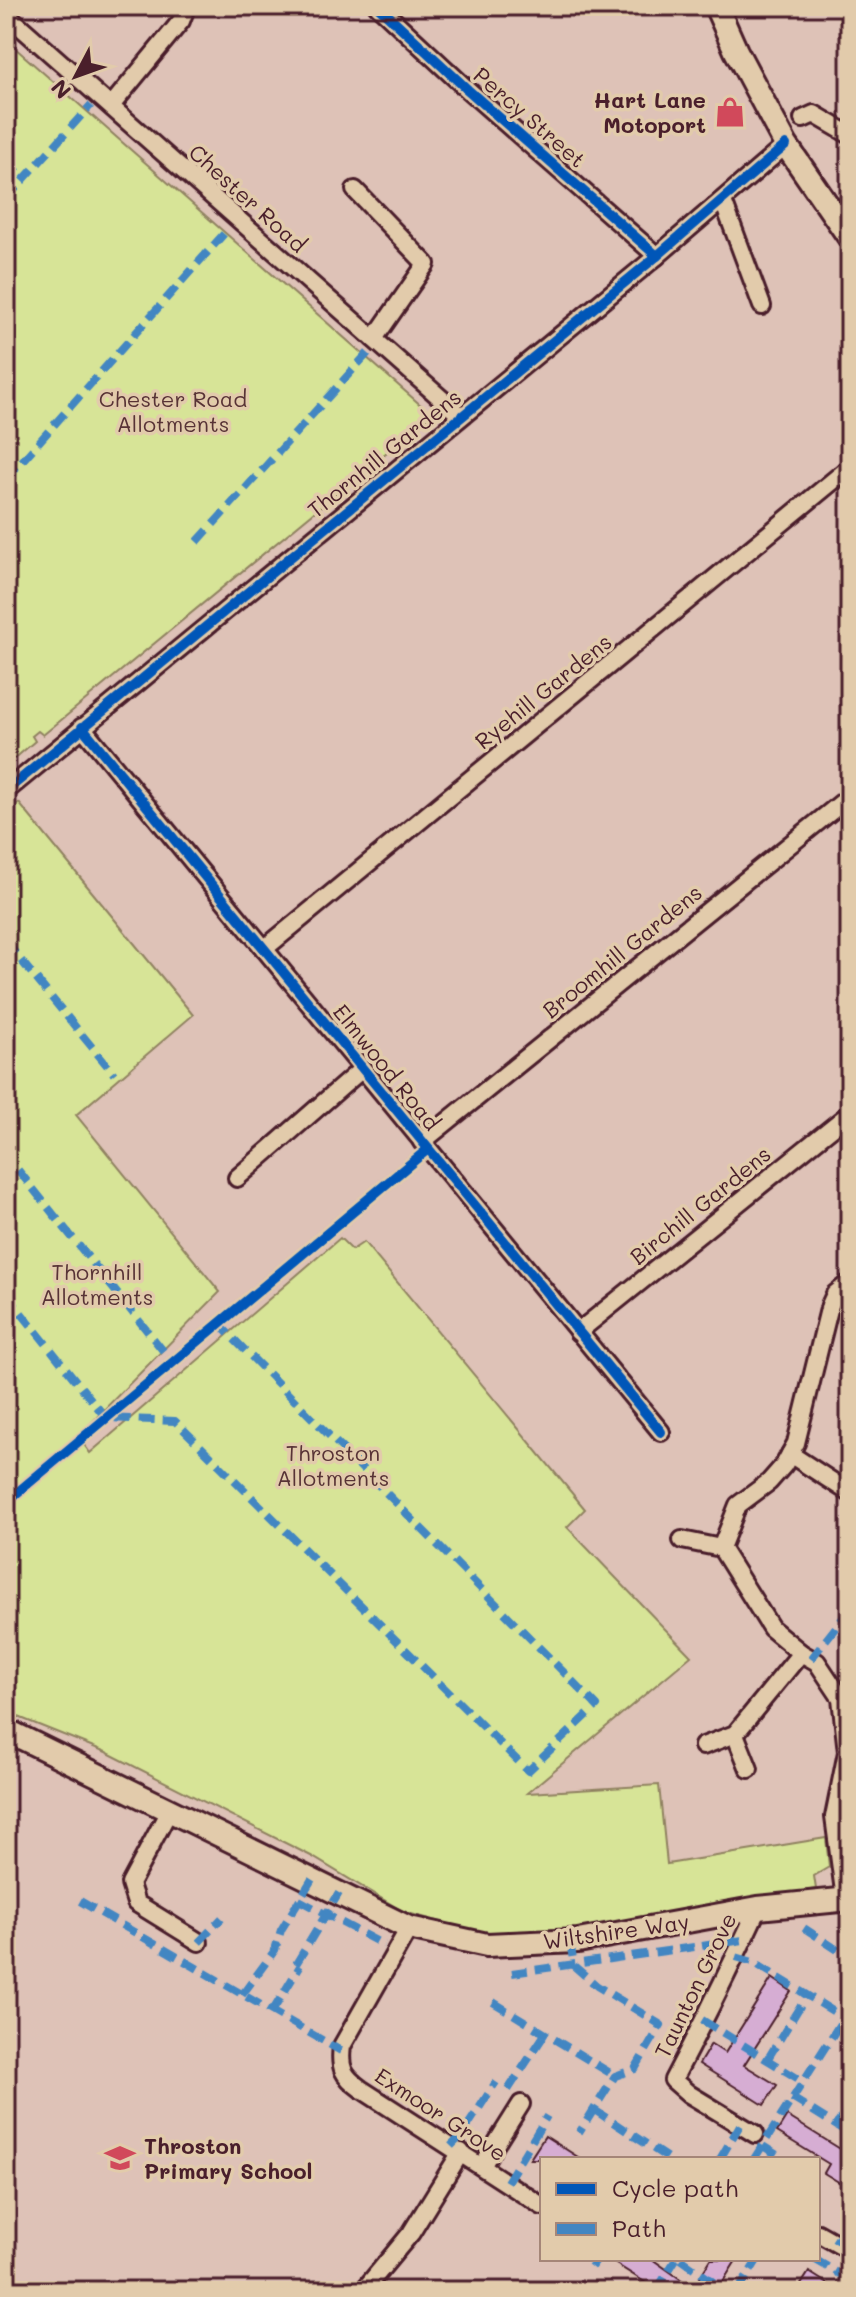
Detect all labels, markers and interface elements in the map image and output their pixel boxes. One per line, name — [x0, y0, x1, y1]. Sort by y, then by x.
north arrow — [36, 36, 116, 116]
street label: Percy Street — [468, 60, 592, 174]
text: N — [44, 74, 77, 105]
place label: Hart Lane Motoport — [594, 85, 706, 139]
shop icon: Hart Lane Motoport — [713, 95, 747, 129]
street label: Chester Road — [183, 137, 313, 259]
street label: Thornhill Gardens — [301, 382, 467, 524]
park label: Chester Road Allotments — [99, 384, 247, 438]
street label: Ryehill Gardens — [469, 627, 617, 755]
street label: Broomhill Gardens — [536, 878, 708, 1024]
street label: Elmwood Road — [327, 998, 447, 1136]
street label: Birchill Gardens — [624, 1139, 776, 1271]
park label: Thornhill Allotments — [41, 1257, 153, 1311]
park label: Throston Allotments — [277, 1438, 389, 1492]
street label: Wiltshire Way — [541, 1906, 691, 1956]
street label: Taunton Grove — [647, 1908, 743, 2062]
street label: Exmoor Grove — [370, 2061, 512, 2167]
place label: Throston Primary School — [144, 2131, 313, 2185]
school or university icon: Throston Primary School — [103, 2141, 137, 2175]
legend — [540, 2157, 820, 2261]
text: Cycle path — [612, 2172, 738, 2203]
text: Path — [612, 2212, 666, 2243]

